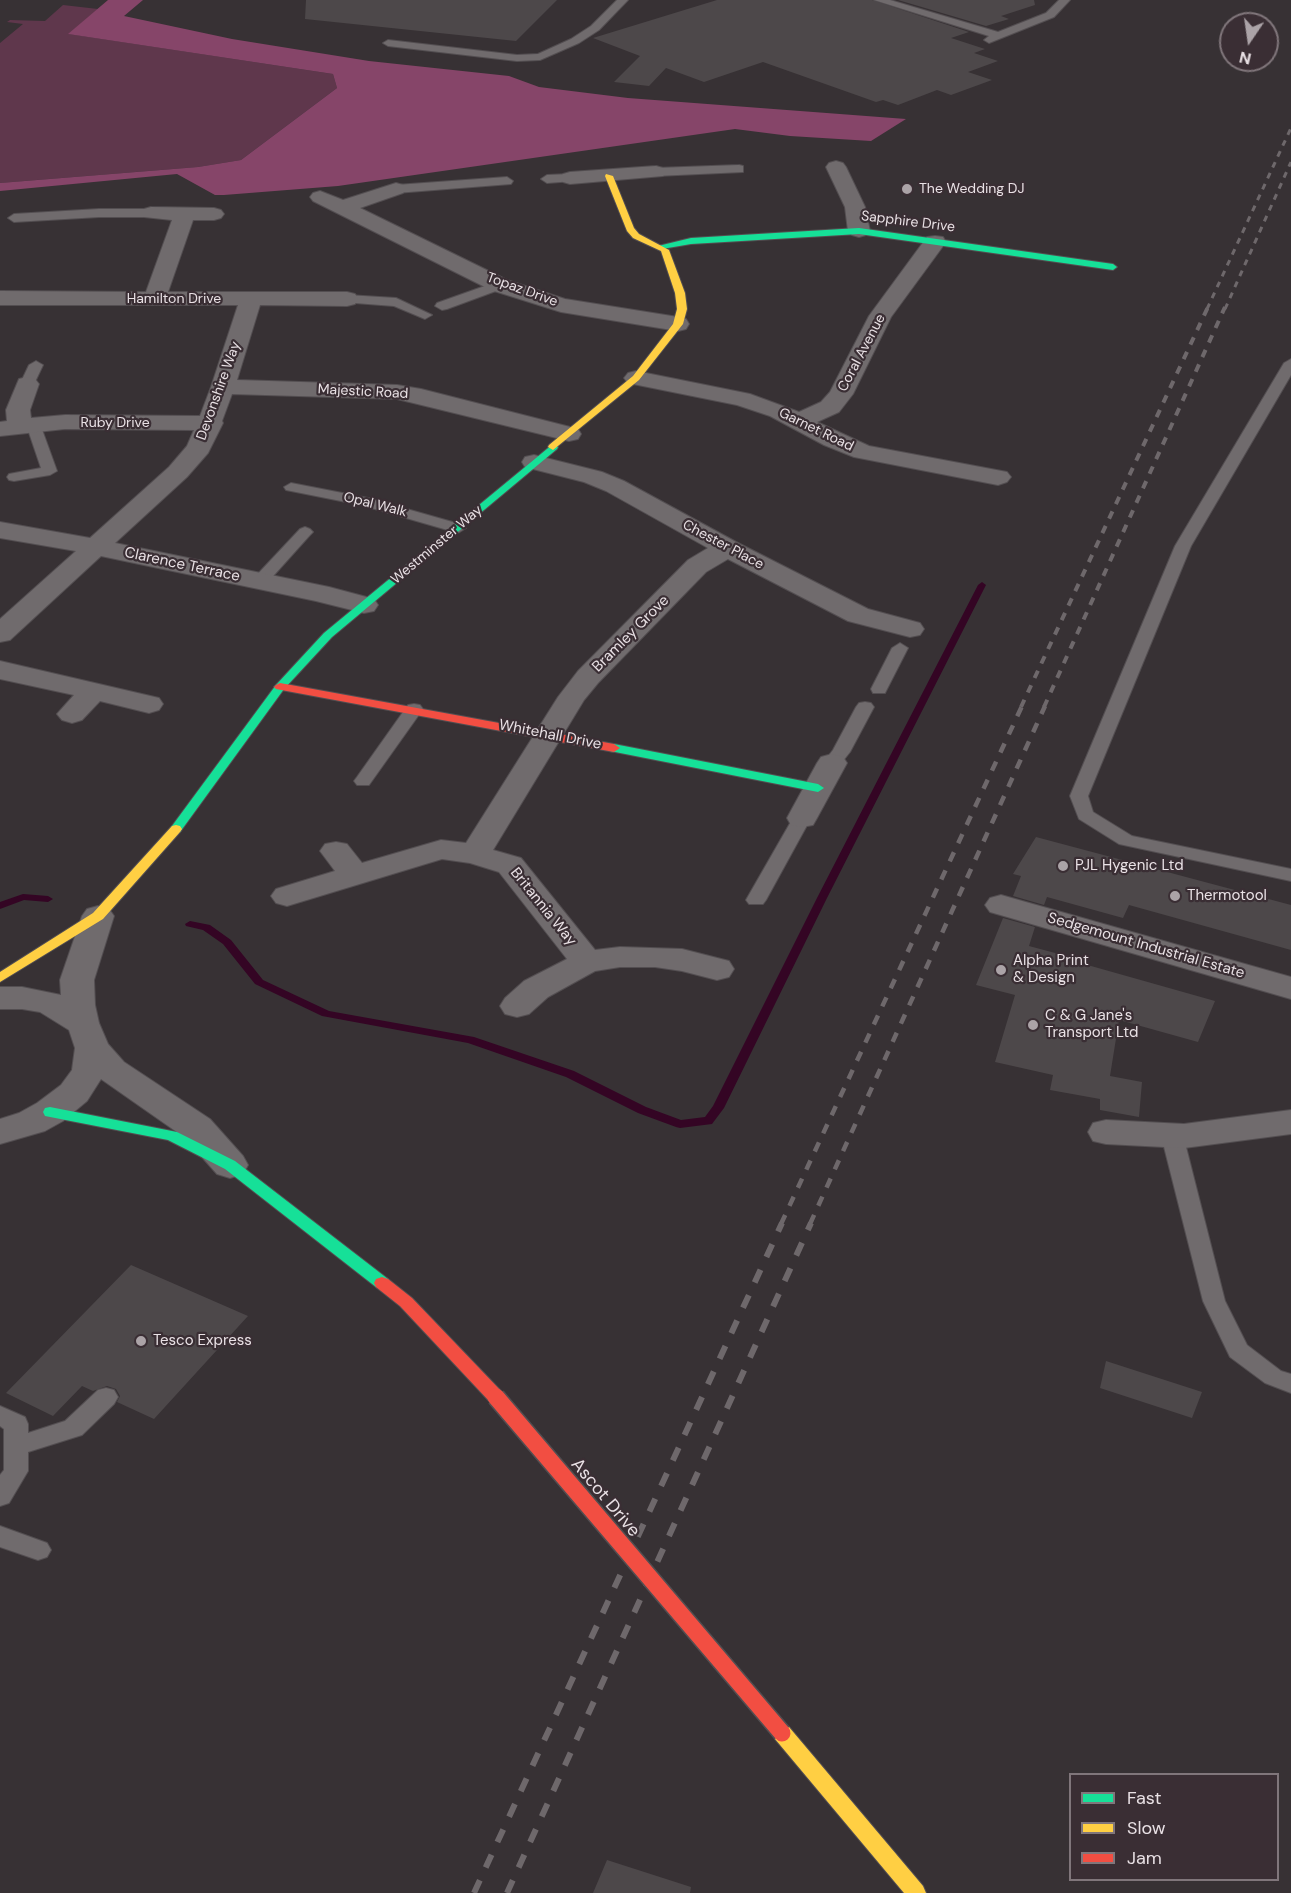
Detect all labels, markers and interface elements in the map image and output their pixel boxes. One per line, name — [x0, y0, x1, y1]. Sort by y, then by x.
north arrow — [1219, 12, 1279, 72]
text: N — [1237, 47, 1253, 70]
place label: The Wedding DJ — [919, 181, 1025, 197]
marker: The Wedding DJ — [900, 182, 914, 196]
street label: Sapphire Drive — [860, 208, 956, 236]
street label: Topaz Drive — [484, 269, 560, 311]
street label: Hamilton Drive — [127, 291, 221, 307]
street label: Coral Avenue — [835, 311, 889, 395]
street label: Devonshire Way — [193, 339, 245, 443]
street label: Majestic Road — [317, 381, 409, 403]
street label: Garnet Road — [776, 405, 856, 455]
street label: Ruby Drive — [80, 415, 150, 431]
street label: Opal Walk — [342, 489, 408, 521]
street label: Westminster Way — [388, 502, 486, 588]
street label: Chester Place — [679, 517, 767, 573]
street label: Clarence Terrace — [123, 544, 241, 586]
street label: Bramley Grove — [589, 592, 673, 676]
street label: Whitehall Drive — [497, 716, 603, 754]
place label: PJL Hygenic Ltd — [1075, 857, 1184, 875]
marker: PJL Hygenic Ltd — [1056, 859, 1070, 873]
street label: Britannia Way — [506, 864, 580, 950]
place label: Thermotool — [1187, 887, 1267, 905]
marker: Thermotool — [1168, 889, 1182, 903]
street label: Sedgemount Industrial Estate — [1045, 909, 1247, 983]
place label: Alpha Print & Design — [1013, 952, 1089, 987]
marker: Alpha Print & Design — [994, 963, 1008, 977]
place label: C & G Jane's Transport Ltd — [1045, 1007, 1138, 1042]
marker: C & G Jane's Transport Ltd — [1026, 1018, 1040, 1032]
place label: Tesco Express — [153, 1332, 252, 1350]
marker: Tesco Express — [134, 1334, 148, 1348]
street label: Ascot Drive — [566, 1454, 644, 1542]
legend — [1069, 1773, 1279, 1881]
text: Fast — [1127, 1786, 1162, 1810]
text: Slow — [1127, 1816, 1166, 1840]
text: Jam — [1127, 1846, 1162, 1870]

